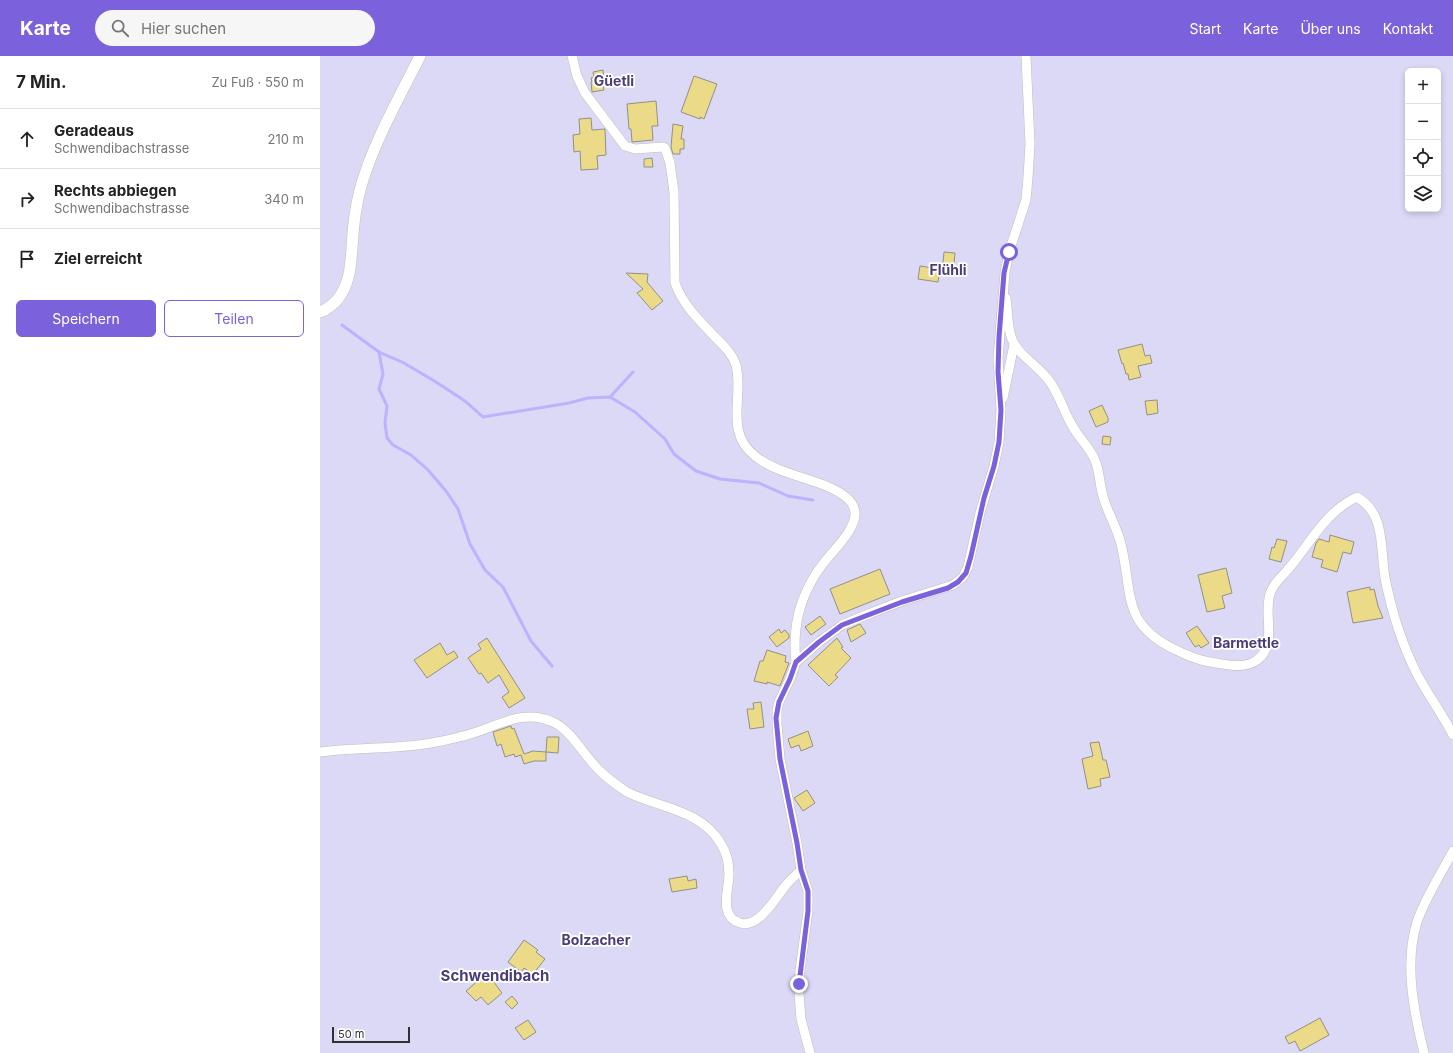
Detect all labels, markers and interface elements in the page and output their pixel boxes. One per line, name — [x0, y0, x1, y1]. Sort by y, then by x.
search box — [95, 10, 375, 46]
text: Karte — [20, 17, 71, 40]
icon: search — [109, 17, 131, 39]
text: Hier suchen — [141, 19, 226, 38]
text: Start — [1189, 20, 1221, 37]
text: Karte — [1243, 20, 1278, 37]
text: Über uns — [1300, 20, 1361, 37]
text: Kontakt — [1383, 20, 1433, 37]
map controls — [1405, 68, 1441, 212]
button: + — [1405, 68, 1441, 104]
text: 7 Min. — [16, 72, 67, 92]
district label: Güetli — [594, 72, 634, 89]
text: Zu Fuß · 550 m — [211, 74, 304, 90]
button: − — [1405, 104, 1441, 140]
text: Geradeaus — [54, 121, 134, 140]
icon: ahead — [16, 128, 38, 150]
text: 210 m — [268, 131, 304, 147]
text: Schwendibachstrasse — [54, 140, 189, 156]
button: locate — [1405, 140, 1441, 176]
button: layers — [1405, 176, 1441, 212]
text: Rechts abbiegen — [54, 181, 176, 200]
icon: right — [16, 188, 38, 210]
text: 340 m — [264, 191, 304, 207]
text: Schwendibachstrasse — [54, 200, 189, 216]
route start — [1000, 243, 1018, 261]
icon: arrive — [16, 248, 38, 270]
text: Ziel erreicht — [54, 249, 142, 268]
district label: Flühli — [929, 261, 967, 278]
button: Speichern — [16, 300, 156, 337]
button: Teilen — [164, 300, 304, 337]
district label: Barmettle — [1213, 634, 1279, 651]
district label: Bolzacher — [562, 931, 631, 948]
district label: Schwendibach — [441, 966, 549, 985]
route end — [790, 975, 808, 993]
scale bar — [332, 1025, 410, 1044]
text: 50 m — [338, 1027, 364, 1041]

